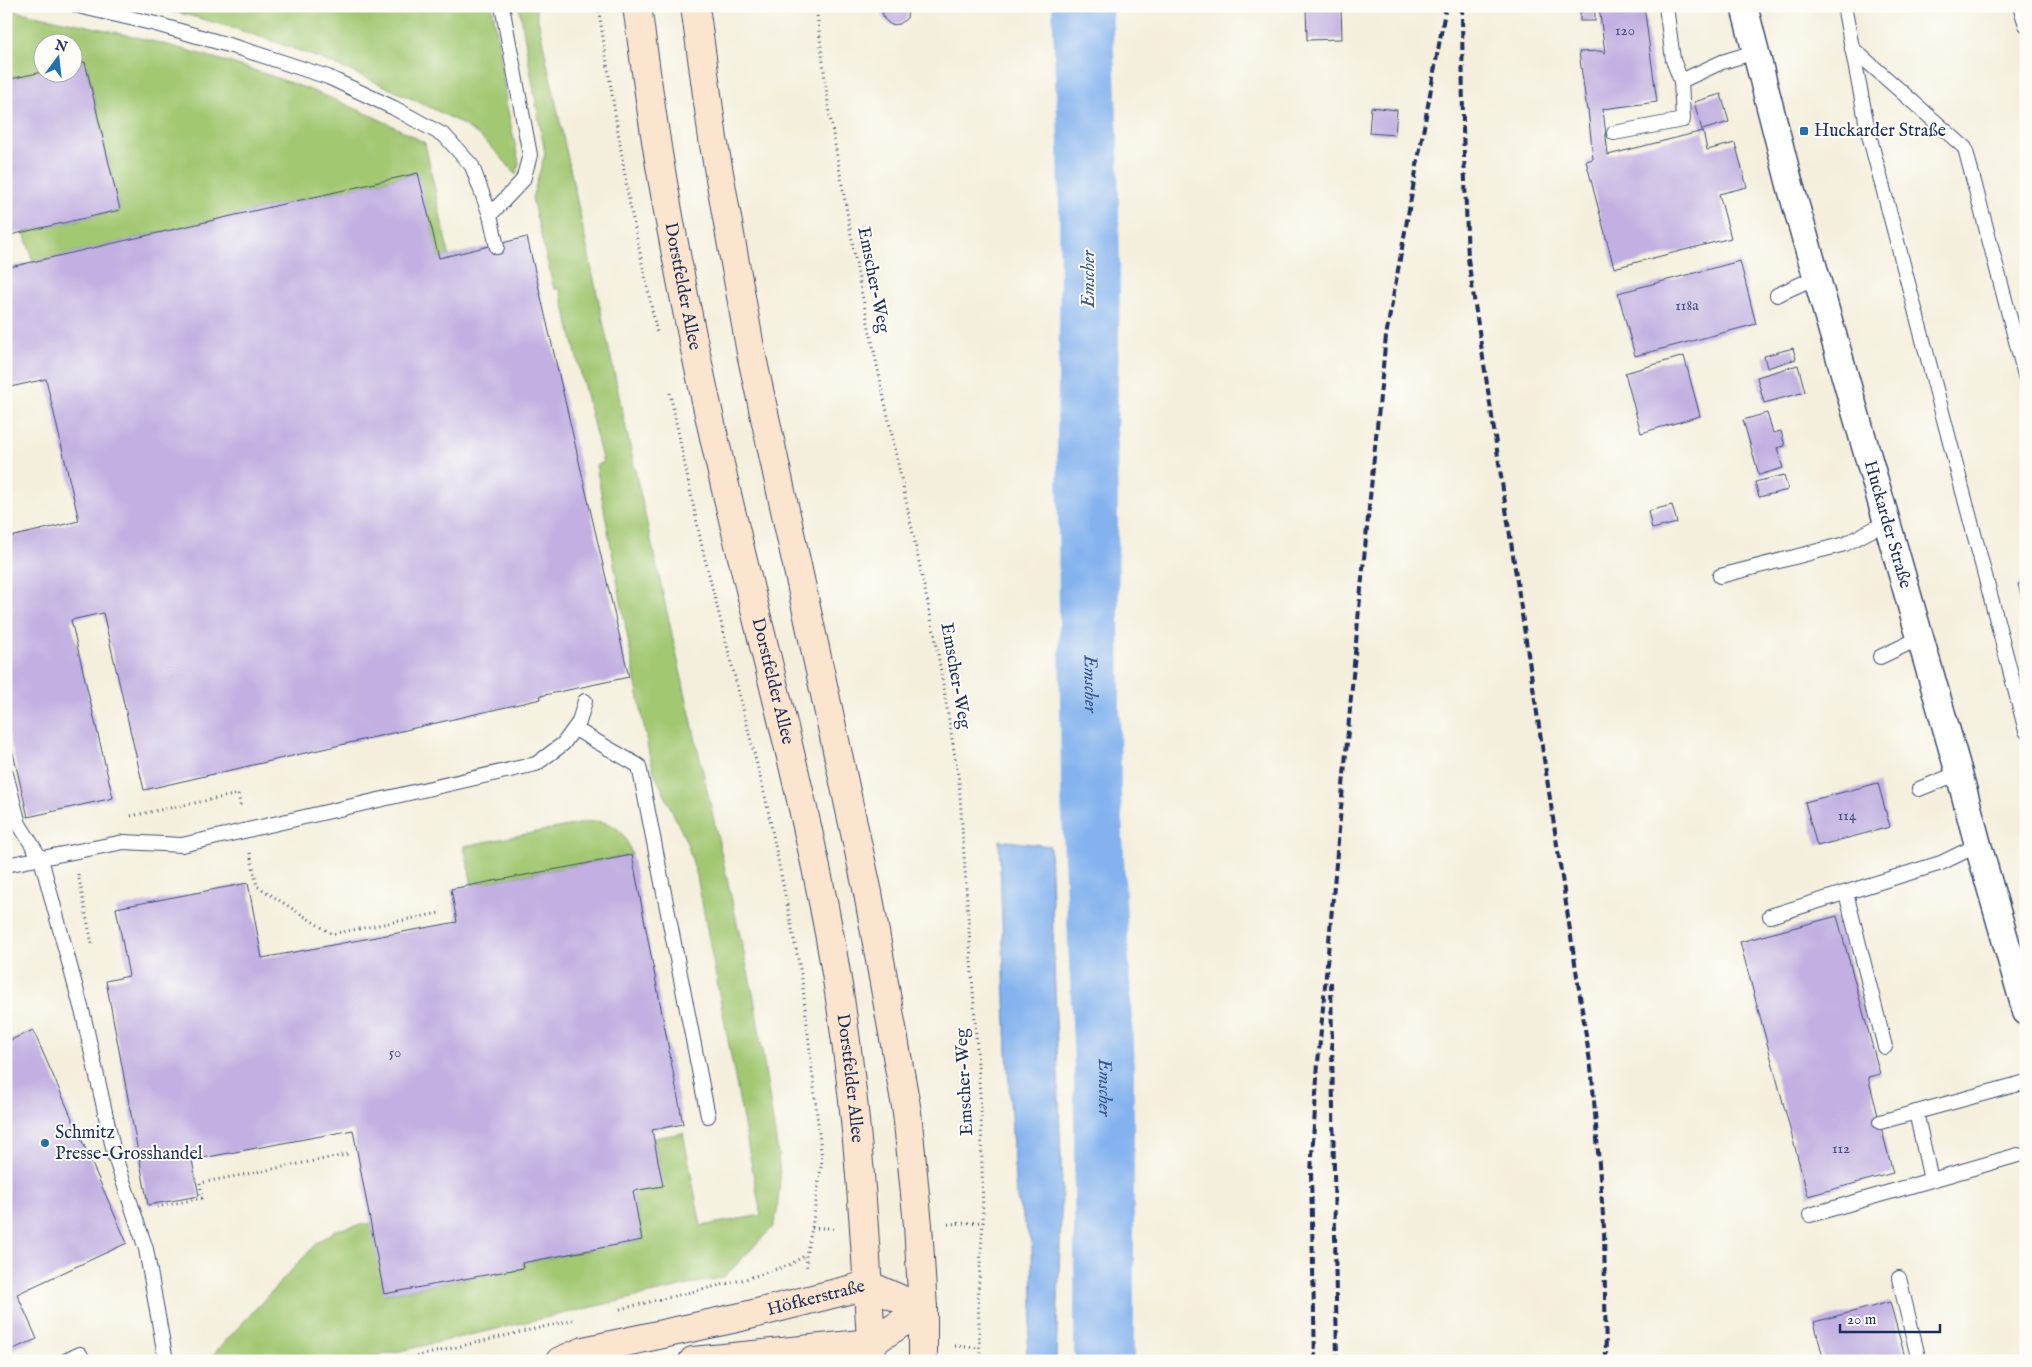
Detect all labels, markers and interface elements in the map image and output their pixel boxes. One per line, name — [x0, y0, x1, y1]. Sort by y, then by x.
house number: 120 — [1615, 21, 1635, 40]
north arrow — [32, 32, 82, 82]
text: N — [52, 36, 69, 57]
place label: Huckarder Straße — [1814, 120, 1946, 143]
marker: Huckarder Straße — [1798, 125, 1810, 137]
street label: Dorstfelder Allee — [659, 220, 706, 352]
street label: Emscher-Weg — [851, 225, 895, 335]
water label: Emscher — [1077, 249, 1101, 309]
house number: 118a — [1675, 296, 1699, 315]
street label: Huckarder Straße — [1858, 458, 1917, 591]
street label: Dorstfelder Allee — [746, 615, 799, 747]
street label: Emscher-Weg — [934, 621, 976, 731]
water label: Emscher — [1077, 654, 1102, 714]
house number: 114 — [1838, 806, 1857, 825]
street label: Dorstfelder Allee — [831, 1012, 869, 1144]
street label: Emscher-Weg — [951, 1028, 979, 1136]
house number: 50 — [389, 1043, 401, 1062]
water label: Emscher — [1092, 1057, 1116, 1118]
place label: Schmitz Presse-Grosshandel — [55, 1122, 203, 1166]
marker: Schmitz Presse-Grosshandel — [39, 1137, 51, 1149]
house number: 112 — [1832, 1139, 1850, 1158]
street label: Höfkerstraße — [765, 1275, 867, 1321]
scale bar — [1840, 1302, 1940, 1334]
text: 20 m — [1847, 1310, 1877, 1329]

